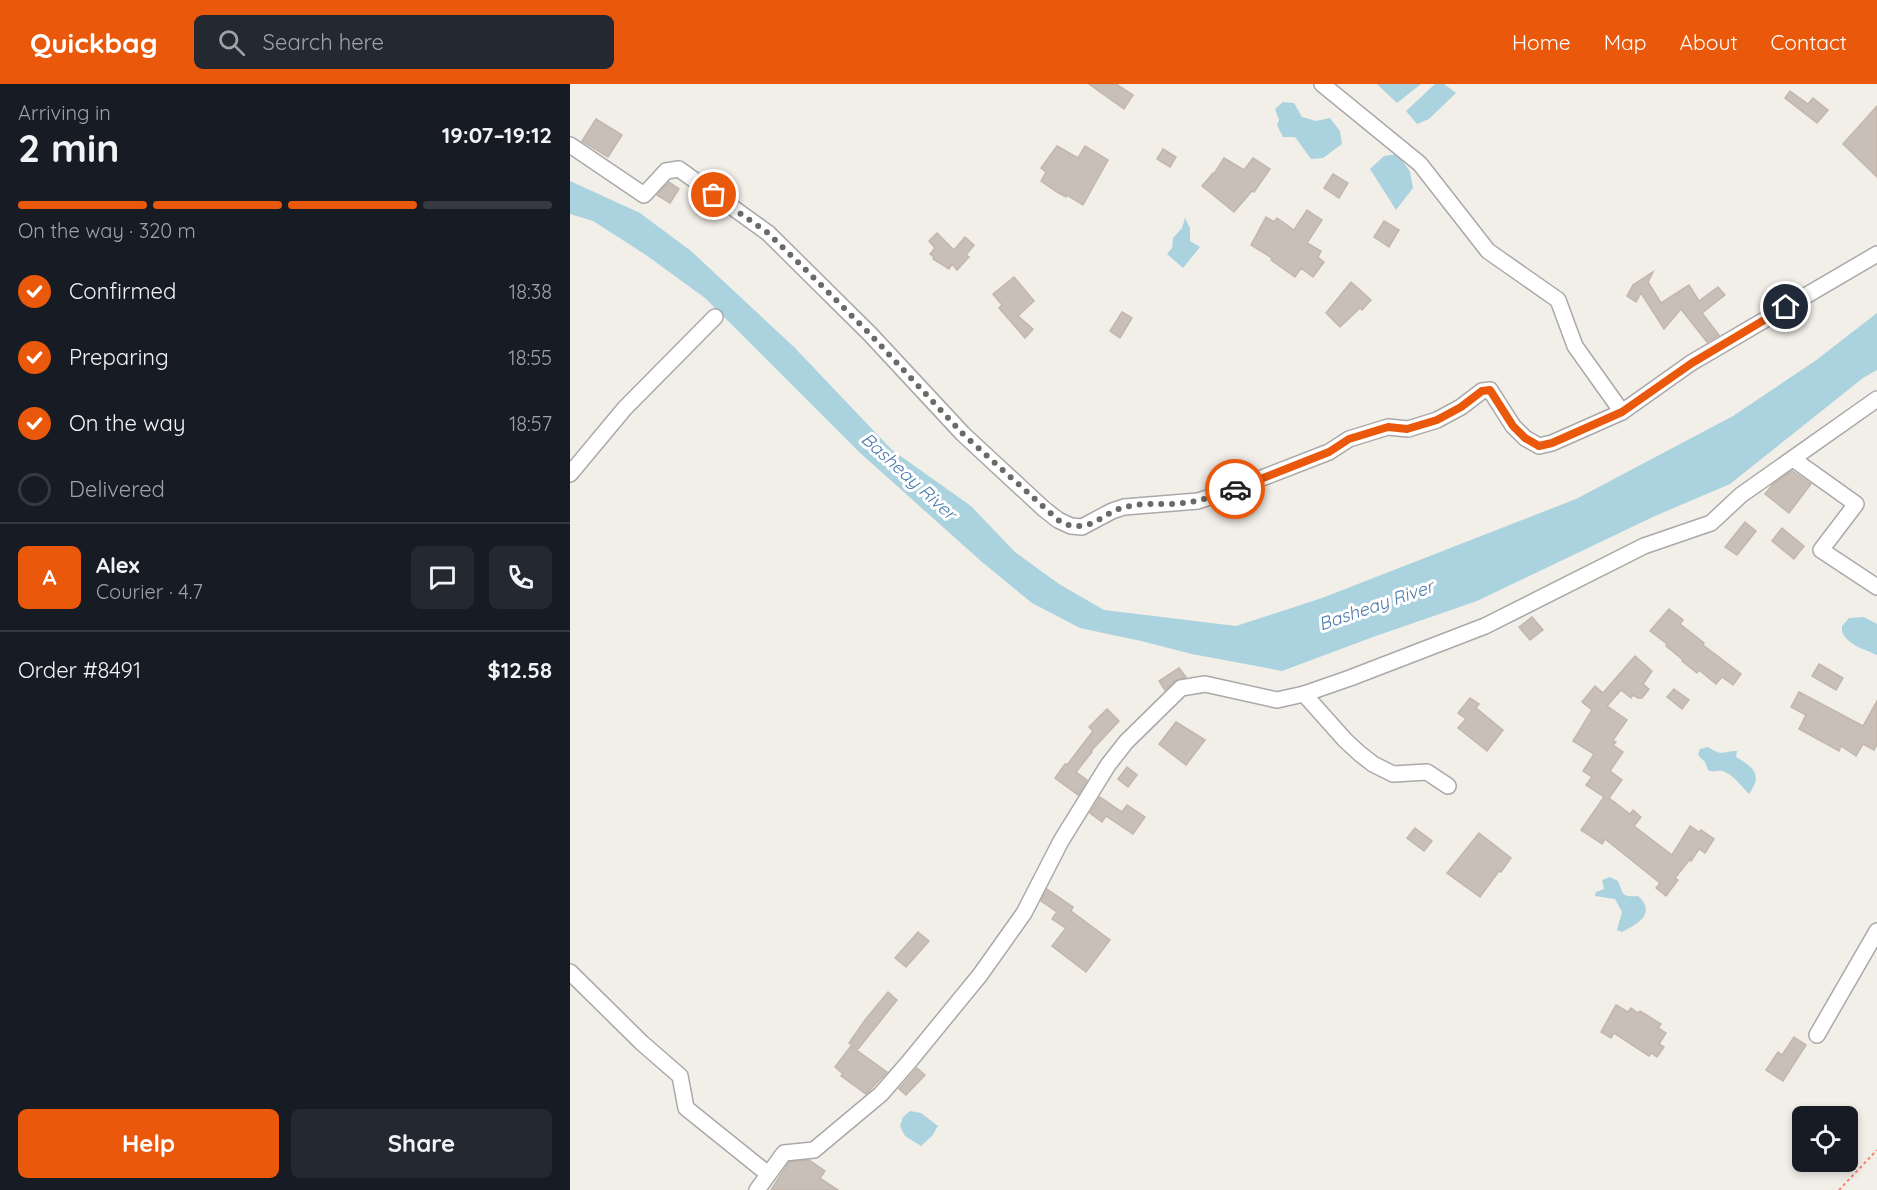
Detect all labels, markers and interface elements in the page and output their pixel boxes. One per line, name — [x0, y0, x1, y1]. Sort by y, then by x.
search box — [194, 15, 614, 69]
text: Quickbag — [30, 25, 158, 60]
icon: search — [215, 26, 248, 59]
text: Search here — [263, 28, 384, 56]
text: Home — [1512, 29, 1571, 55]
text: Map — [1604, 29, 1647, 55]
text: About — [1680, 29, 1738, 55]
text: Contact — [1771, 29, 1847, 55]
text: Arriving in — [18, 100, 111, 125]
text: 19:07–19:12 — [442, 121, 552, 149]
text: 2 min — [18, 123, 120, 172]
pin — [688, 169, 739, 220]
icon: bag — [697, 178, 730, 211]
text: On the way · 320 m — [18, 218, 196, 243]
icon: check — [18, 275, 51, 308]
text: Confirmed — [69, 277, 176, 305]
text: 18:38 — [509, 279, 552, 304]
pin — [1760, 281, 1811, 332]
icon: home — [1769, 290, 1802, 323]
icon: check — [18, 341, 51, 374]
text: Preparing — [69, 343, 169, 371]
text: 18:55 — [508, 345, 552, 370]
icon: check — [18, 407, 51, 440]
text: On the way — [69, 409, 185, 437]
text: 18:57 — [509, 411, 552, 436]
water label: Basheay River — [857, 427, 963, 526]
courier — [1205, 459, 1265, 519]
icon: car — [1219, 473, 1252, 506]
text: Delivered — [69, 475, 165, 503]
button: chat — [411, 546, 474, 609]
button: phone — [489, 546, 552, 609]
text: Alex — [96, 551, 139, 579]
text: A — [42, 563, 57, 591]
water label: Basheay River — [1316, 574, 1438, 635]
text: Courier · 4.7 — [96, 579, 203, 604]
text: Order #8491 — [18, 656, 141, 684]
text: $12.58 — [488, 656, 552, 684]
map controls — [1792, 1106, 1858, 1172]
button: locate — [1792, 1106, 1858, 1172]
button: Help — [18, 1109, 279, 1178]
button: Share — [291, 1109, 552, 1178]

